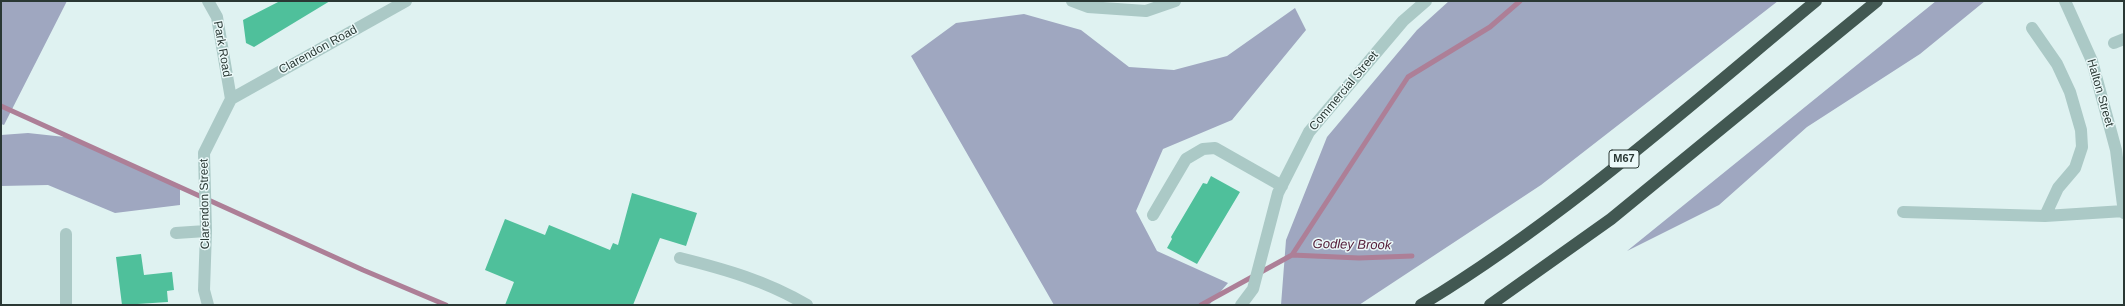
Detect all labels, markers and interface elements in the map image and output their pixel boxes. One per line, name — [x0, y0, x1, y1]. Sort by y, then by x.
street label: Park Road — [210, 20, 234, 78]
street label: Clarendon Road — [276, 23, 360, 77]
street label: Commercial Street — [1307, 48, 1381, 134]
street label: Halton Street — [2083, 57, 2117, 129]
road number: M67 — [1609, 150, 1639, 168]
street label: Clarendon Street — [197, 159, 213, 249]
water label: Godley Brook — [1312, 237, 1392, 253]

